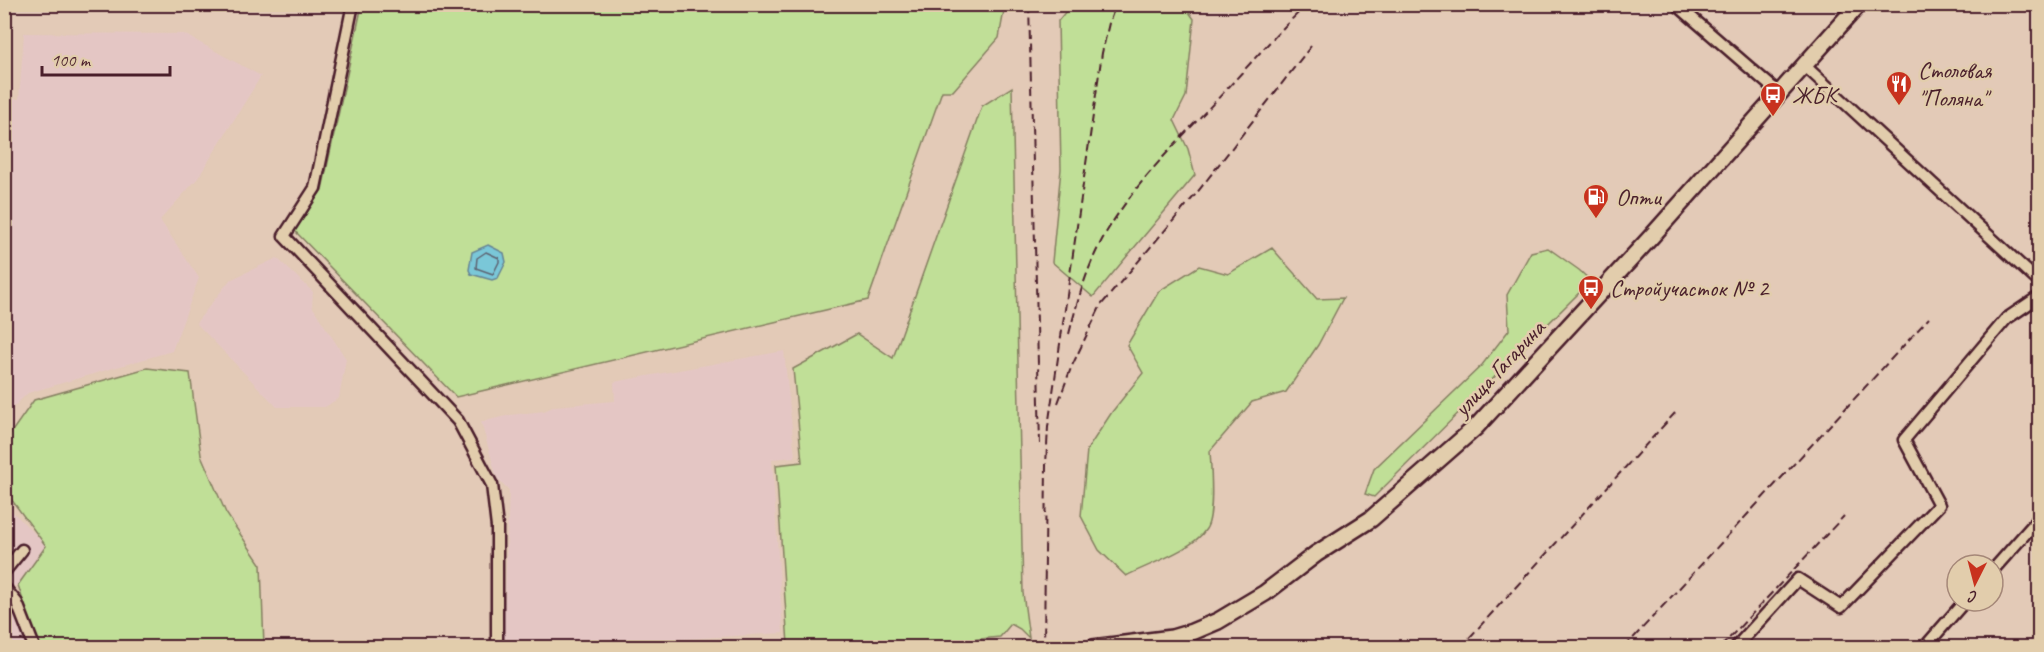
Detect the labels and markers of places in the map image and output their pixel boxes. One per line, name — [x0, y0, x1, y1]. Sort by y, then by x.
place label: Столовая "Поляна" — [1918, 55, 1993, 113]
restaurant icon: Столовая "Поляна" — [1884, 69, 1914, 107]
bus stop icon: ЖБК — [1758, 80, 1788, 118]
place label: ЖБК — [1792, 80, 1840, 110]
fuel station icon: Опти — [1581, 182, 1611, 220]
place label: Опти — [1616, 182, 1663, 212]
bus stop icon: Стройучасток № 2 — [1576, 273, 1606, 311]
place label: Стройучасток № 2 — [1610, 273, 1770, 303]

